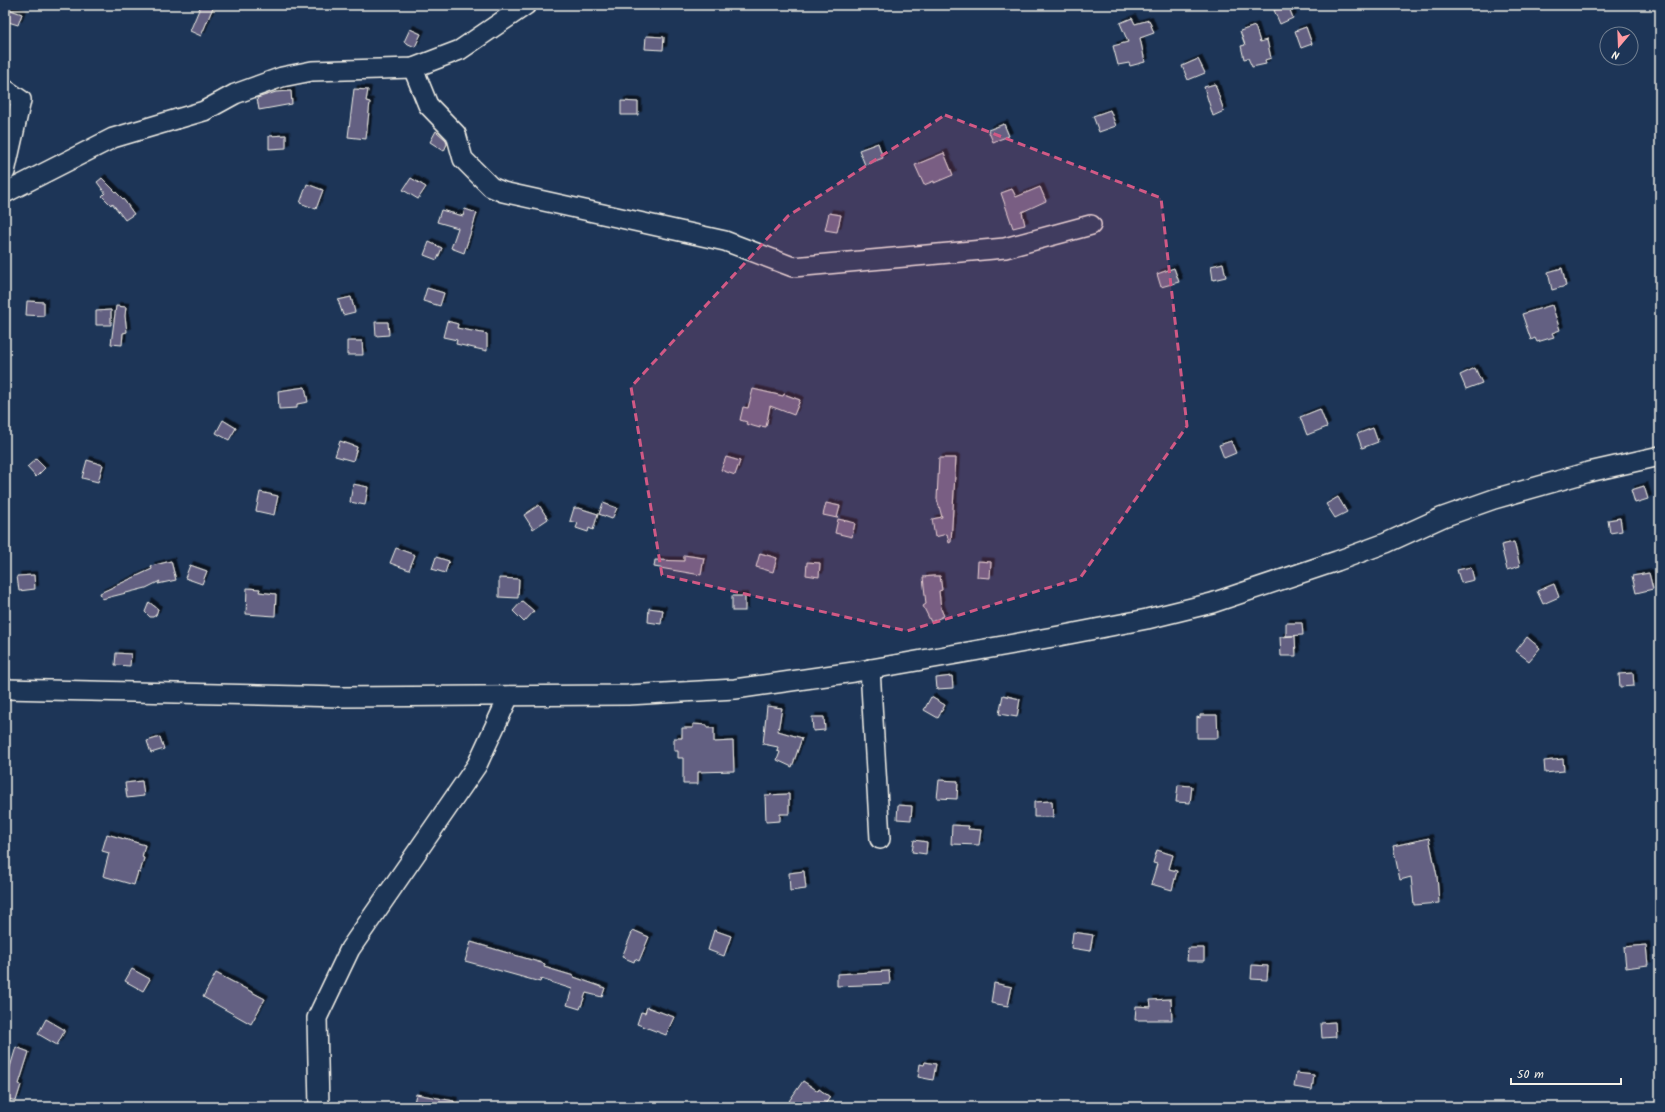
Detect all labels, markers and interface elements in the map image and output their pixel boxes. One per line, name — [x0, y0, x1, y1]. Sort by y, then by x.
north arrow — [1599, 26, 1639, 66]
text: N — [1610, 45, 1622, 64]
scale bar — [1511, 1060, 1621, 1086]
text: 50 m — [1517, 1065, 1544, 1084]

